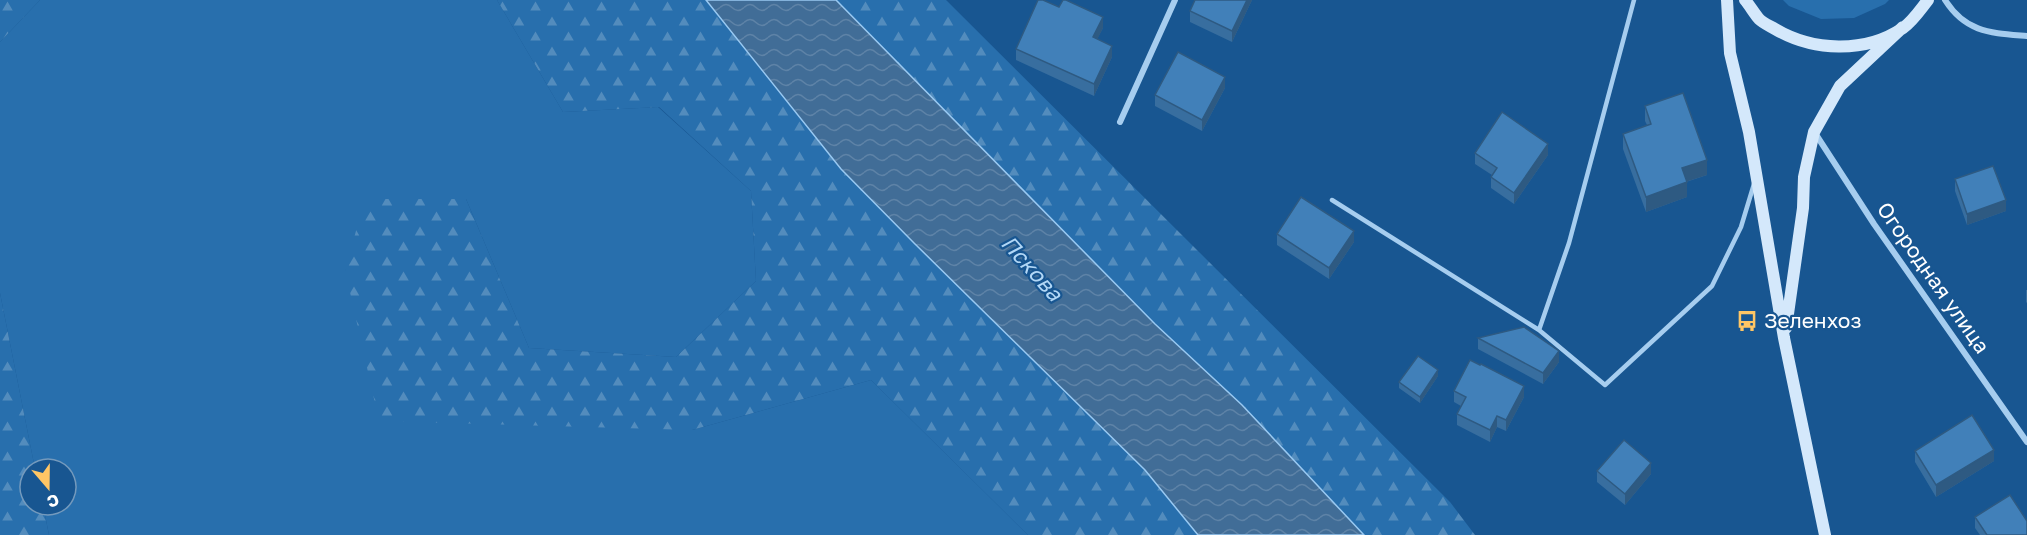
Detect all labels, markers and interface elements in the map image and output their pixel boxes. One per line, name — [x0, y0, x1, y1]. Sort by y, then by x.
street label: Огородная улица — [1872, 197, 1996, 358]
water label: Пскова — [996, 229, 1070, 307]
place label: Зеленхоз — [1764, 307, 1861, 333]
bus stop icon: Зеленхоз — [1735, 309, 1759, 333]
north arrow — [18, 457, 78, 517]
text: С — [44, 490, 62, 512]

